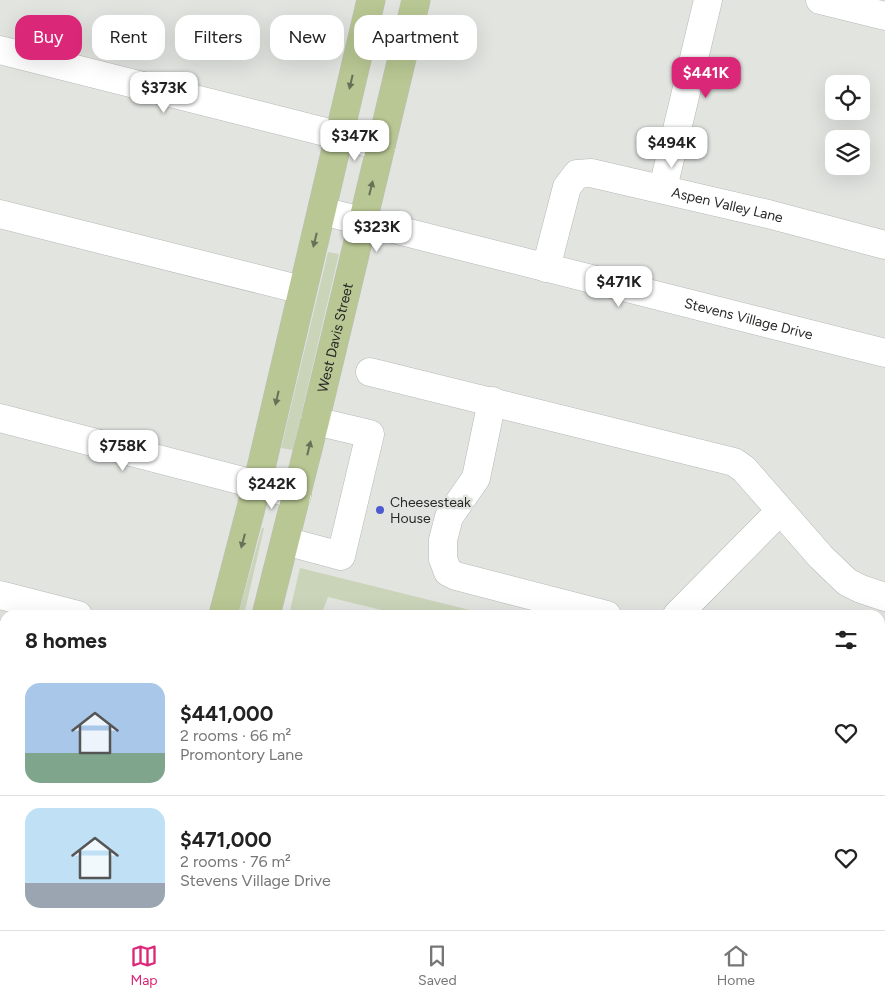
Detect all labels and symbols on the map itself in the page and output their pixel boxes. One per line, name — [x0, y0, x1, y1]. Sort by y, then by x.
pin: $441K — [671, 56, 741, 99]
pin: $373K — [129, 72, 199, 114]
one-way arrow — [347, 74, 355, 89]
pin: $347K — [320, 120, 390, 162]
pin: $494K — [637, 126, 707, 169]
one-way arrow — [367, 180, 375, 195]
street label: Aspen Valley Lane — [670, 183, 785, 226]
pin: $323K — [342, 210, 412, 253]
one-way arrow — [311, 232, 319, 247]
pin: $471K — [584, 266, 654, 308]
street label: West Davis Street — [314, 281, 356, 394]
street label: Stevens Village Drive — [683, 294, 815, 343]
one-way arrow — [273, 390, 281, 405]
pin: $758K — [88, 430, 158, 472]
one-way arrow — [305, 440, 313, 455]
pin: $242K — [237, 468, 307, 510]
place label: Cheesesteak House — [390, 494, 471, 527]
marker: Cheesesteak House — [374, 504, 386, 516]
one-way arrow — [238, 534, 246, 549]

